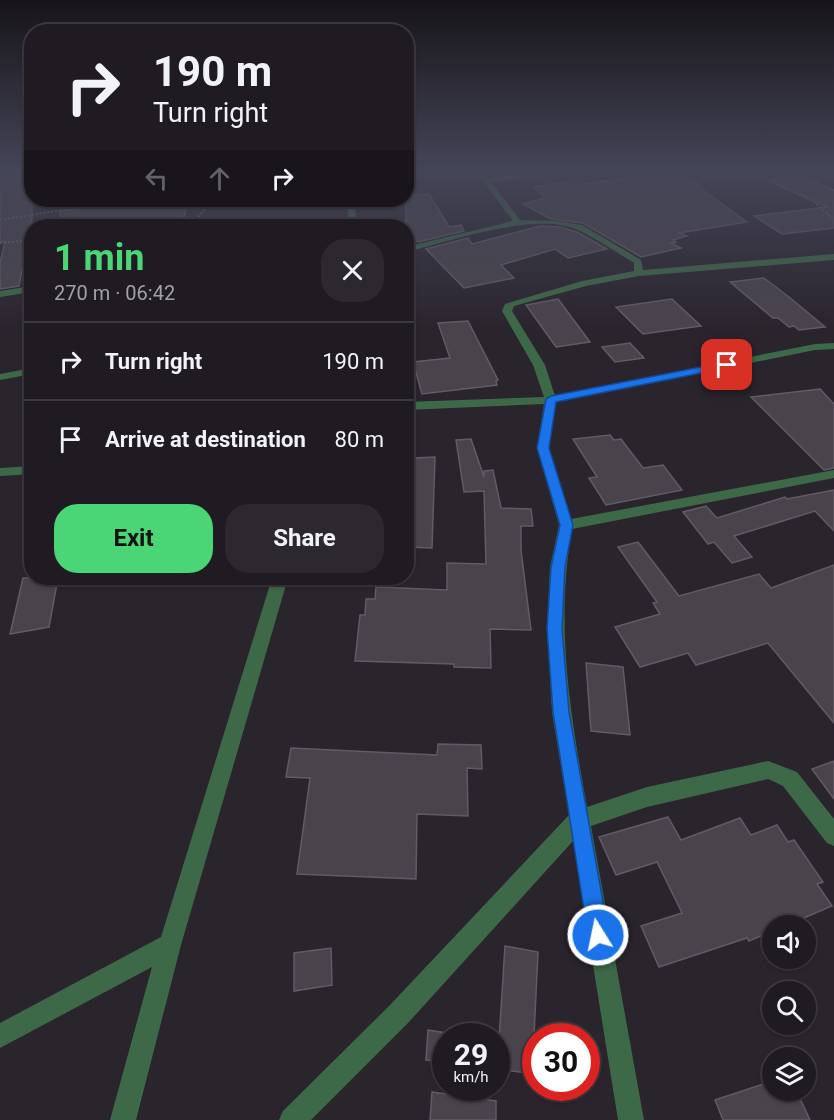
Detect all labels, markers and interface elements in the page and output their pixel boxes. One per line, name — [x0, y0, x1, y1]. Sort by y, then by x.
text: 190 m — [153, 47, 272, 96]
icon: right — [54, 48, 132, 126]
text: Turn right — [153, 97, 268, 129]
icon: left — [140, 162, 173, 195]
icon: ahead — [203, 162, 236, 195]
icon: right — [266, 162, 299, 195]
text: 1 min — [54, 237, 145, 279]
button: close — [321, 239, 384, 302]
text: 270 m · 06:42 — [54, 281, 175, 305]
pin — [701, 339, 752, 390]
icon: right — [54, 345, 87, 378]
icon: arrive — [710, 348, 743, 381]
text: Turn right — [105, 349, 202, 374]
text: 190 m — [322, 349, 384, 374]
icon: arrive — [54, 423, 87, 456]
text: Arrive at destination — [105, 427, 306, 452]
text: 80 m — [335, 427, 384, 452]
button: Exit — [54, 504, 213, 573]
button: Share — [225, 504, 384, 573]
position arrow — [566, 903, 630, 967]
map controls — [762, 915, 816, 1101]
button: sound — [762, 915, 816, 969]
button: search — [762, 981, 816, 1035]
speed limit sign: 30 — [522, 1023, 600, 1101]
text: 29 — [454, 1037, 488, 1072]
button: layers — [762, 1047, 816, 1101]
text: km/h — [453, 1068, 489, 1086]

